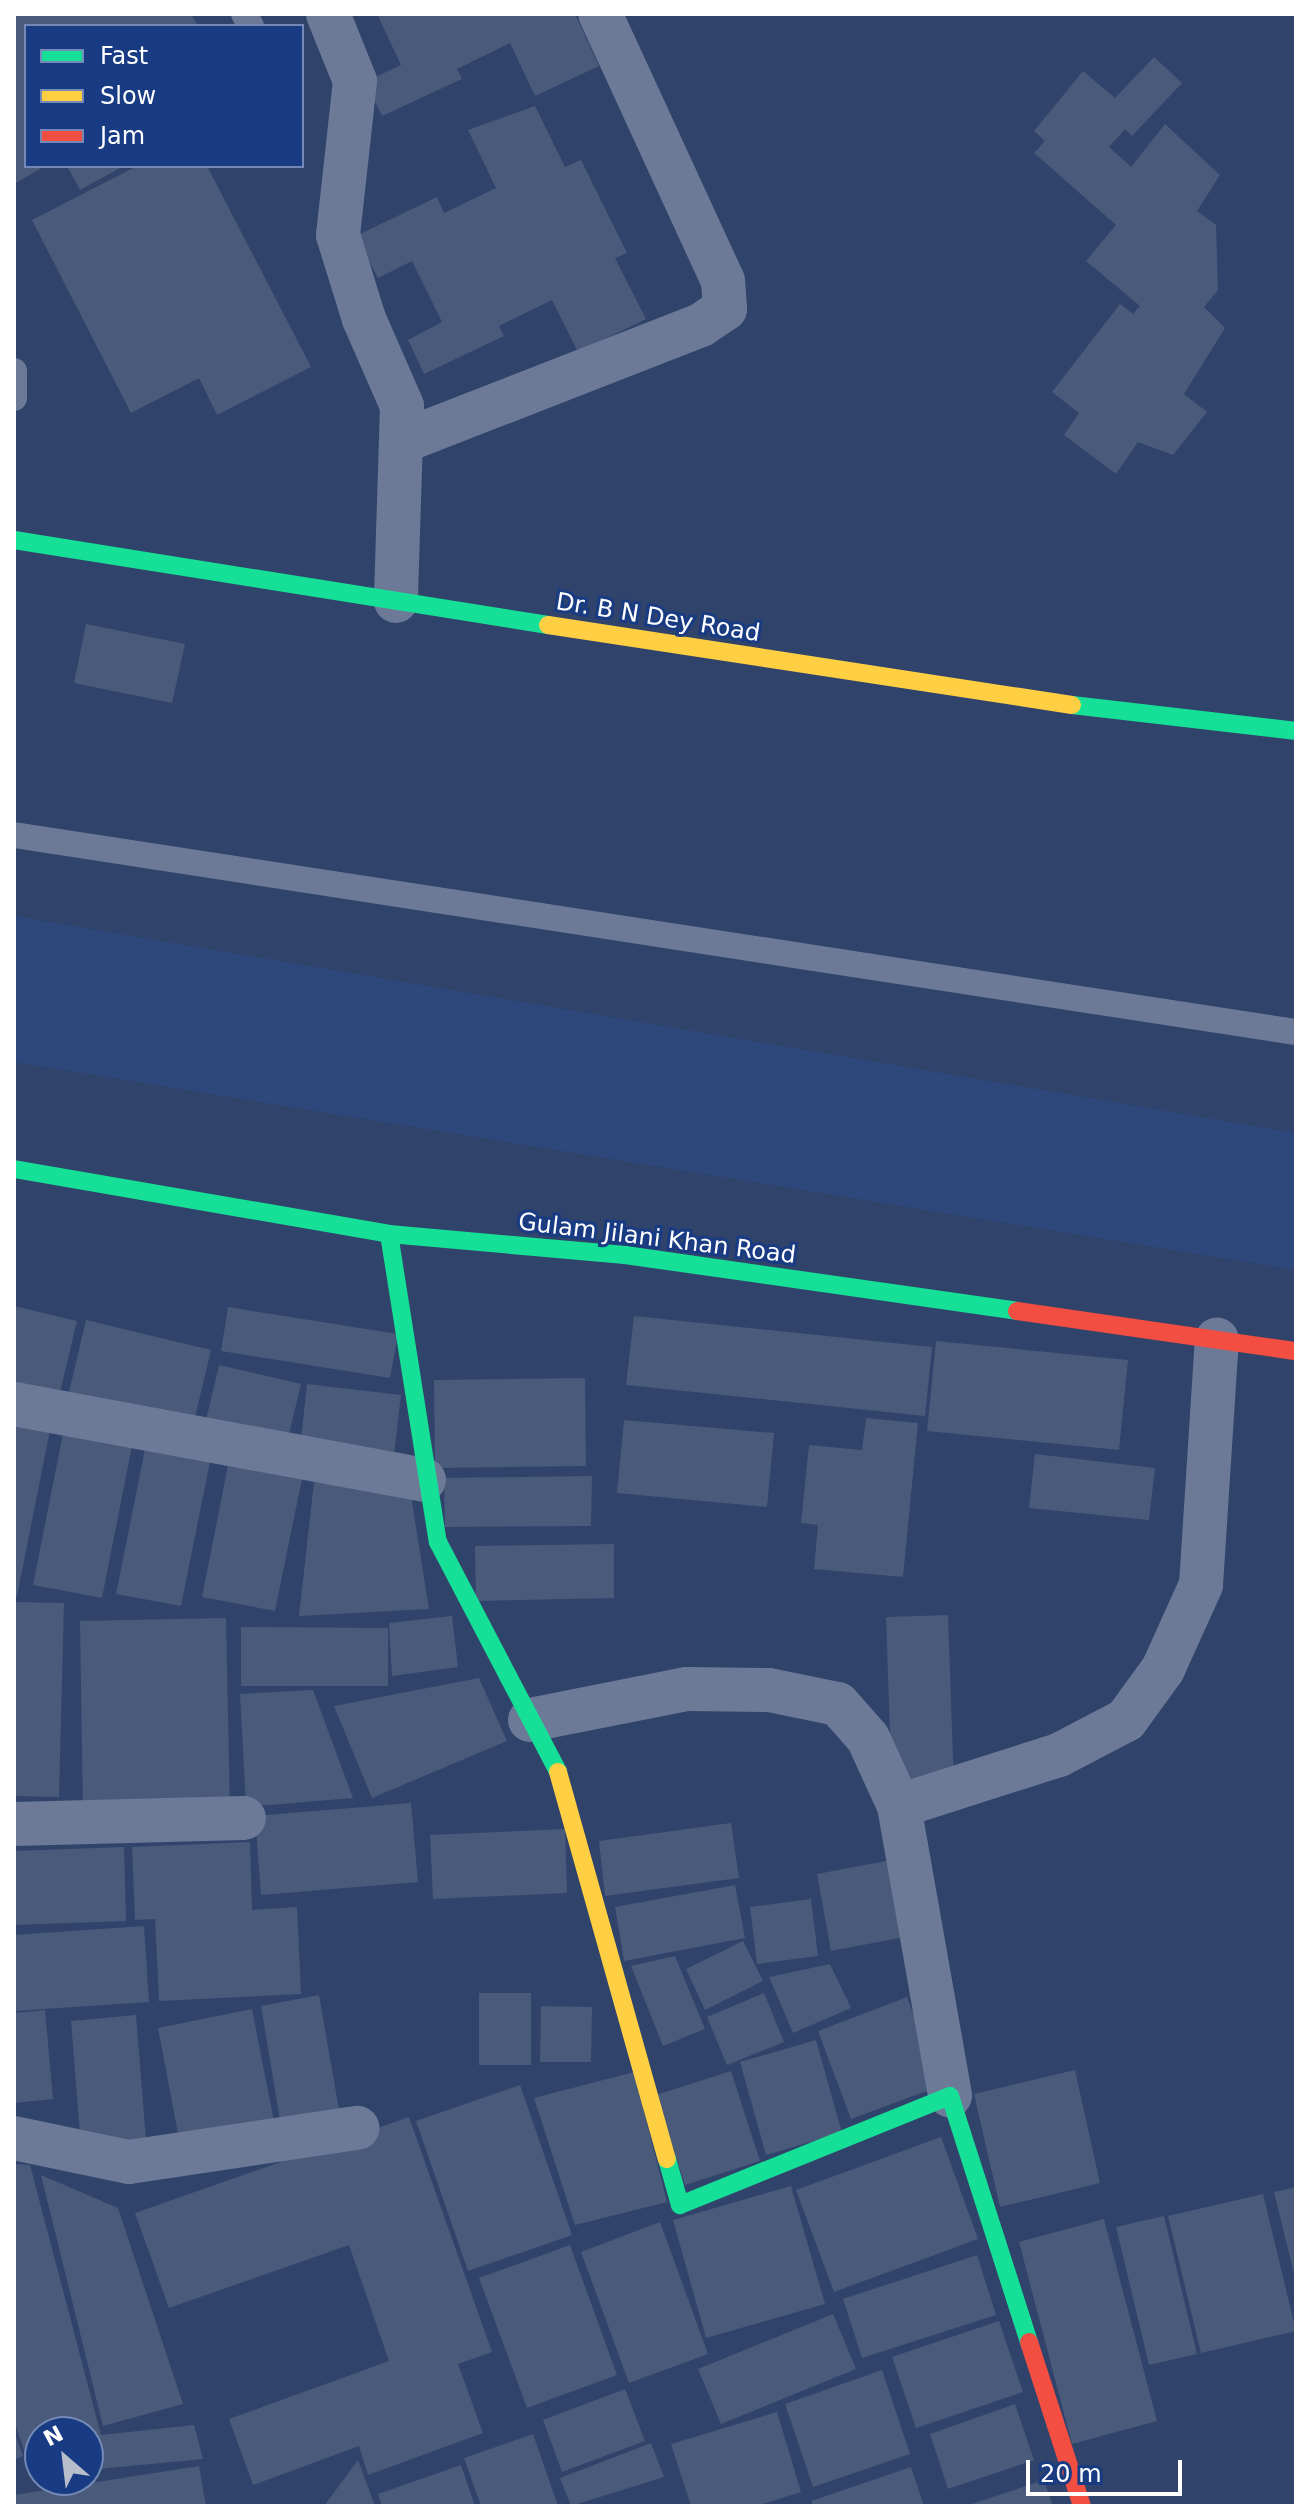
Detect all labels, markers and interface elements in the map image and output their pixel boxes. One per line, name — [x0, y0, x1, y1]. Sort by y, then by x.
legend — [24, 24, 304, 168]
text: Fast — [100, 42, 148, 70]
text: Slow — [100, 82, 156, 110]
text: Jam — [100, 122, 145, 150]
street label: Dr. B N Dey Road — [554, 588, 762, 648]
street label: Gulam Jilani Khan Road — [517, 1208, 797, 1270]
north arrow — [24, 2416, 104, 2496]
text: N — [39, 2421, 67, 2451]
scale bar — [1030, 2444, 1186, 2494]
text: 20 m — [1040, 2460, 1102, 2488]

